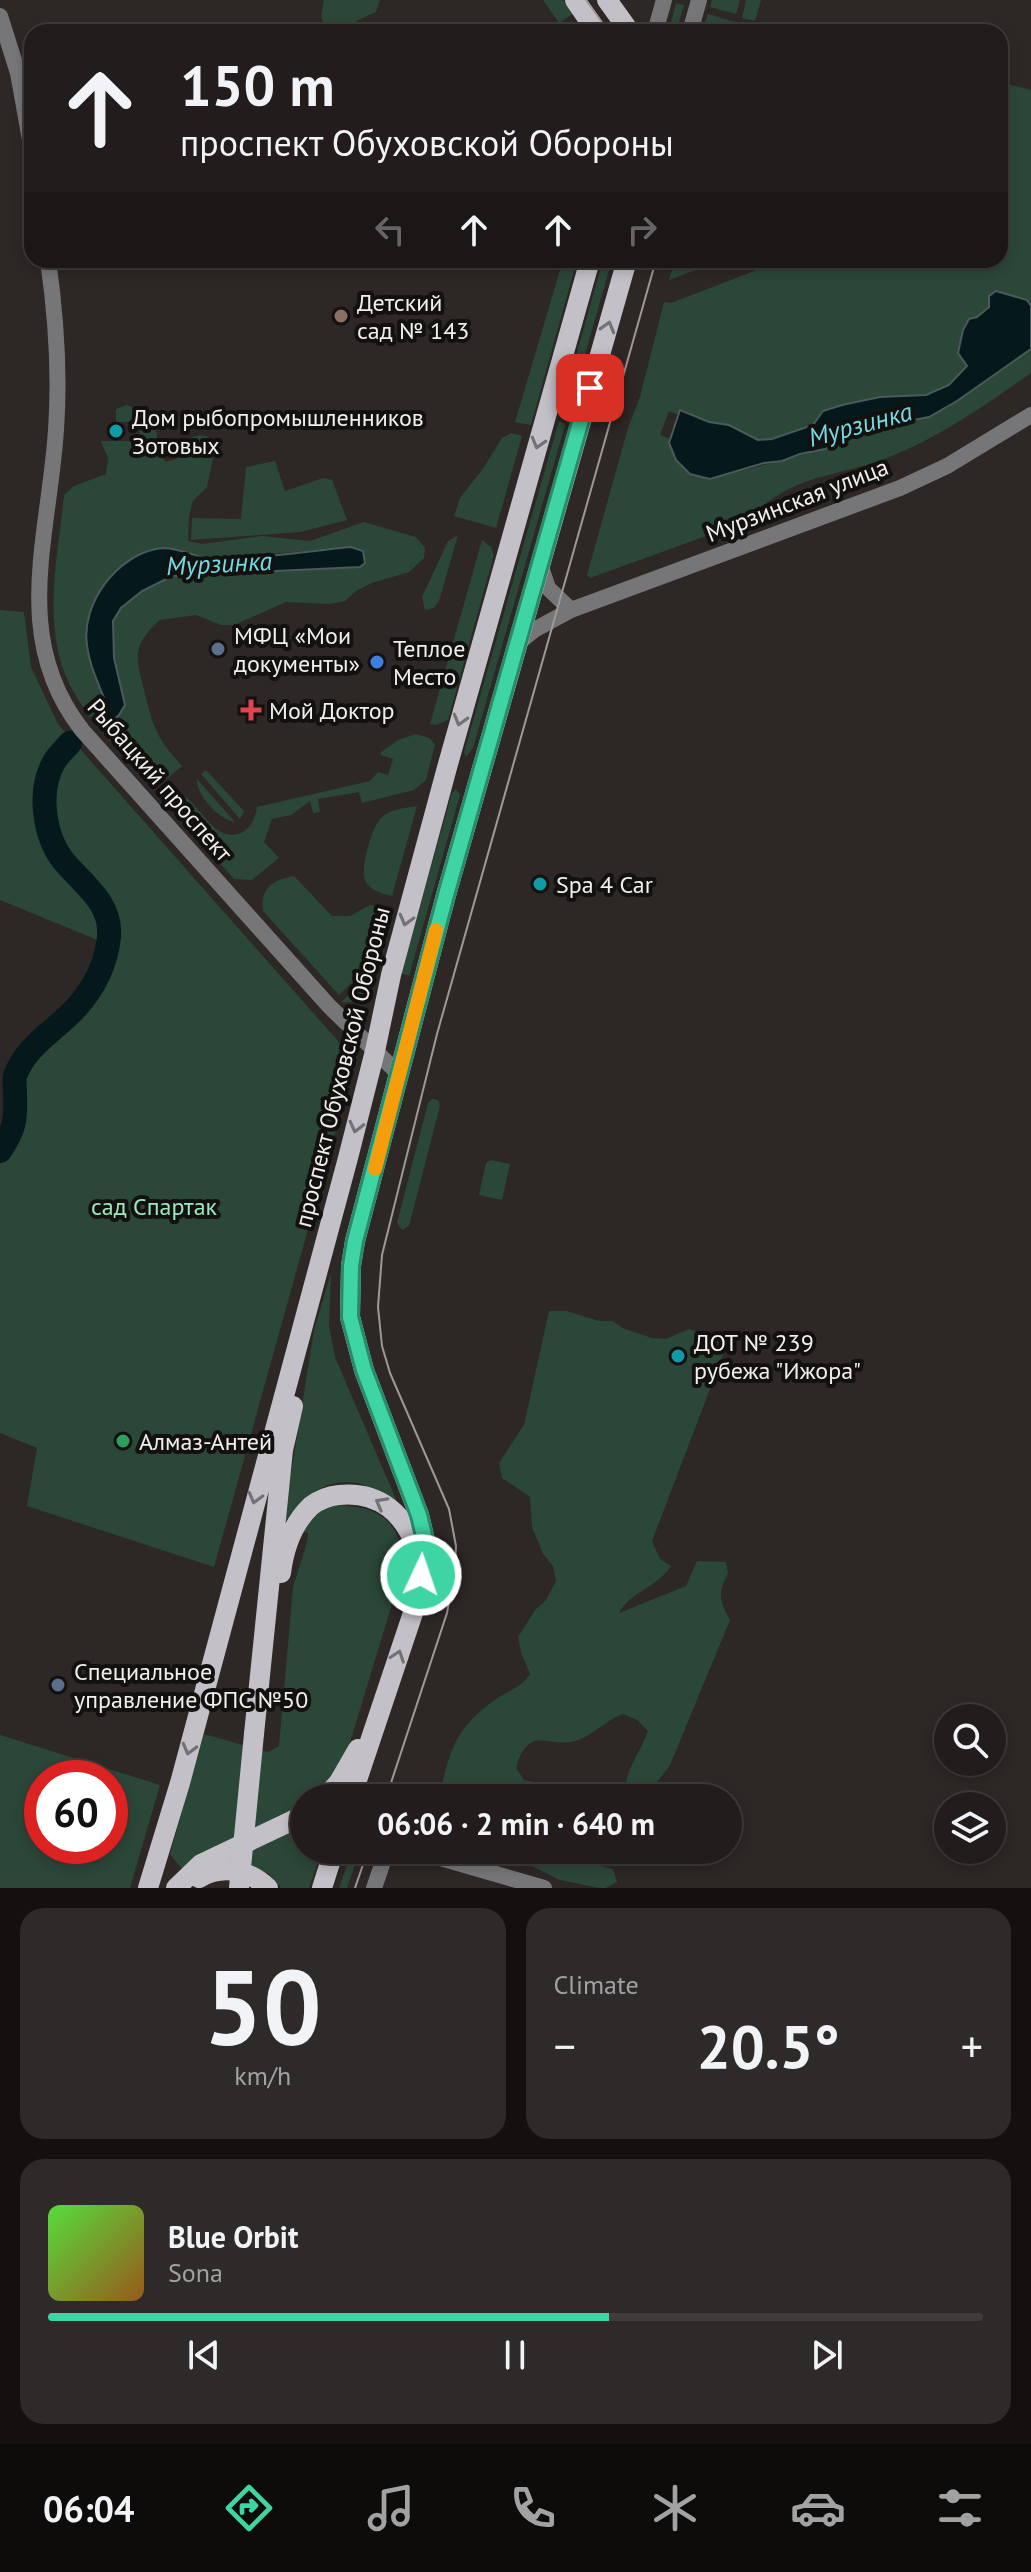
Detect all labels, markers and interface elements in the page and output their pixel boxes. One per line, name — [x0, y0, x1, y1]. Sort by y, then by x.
text: 150 m — [180, 49, 335, 121]
icon: ahead — [48, 56, 152, 160]
text: проспект Обуховской Обороны — [180, 119, 674, 166]
icon: left — [368, 208, 412, 252]
icon: ahead — [452, 208, 496, 252]
icon: ahead — [536, 208, 580, 252]
icon: right — [620, 208, 664, 252]
place label: Детский сад № 143 — [357, 287, 469, 346]
marker: Детский сад № 143 — [332, 307, 350, 325]
one-way arrow — [598, 321, 615, 335]
pin — [556, 354, 624, 422]
icon: arrive — [568, 366, 612, 410]
water label: Мурзинка — [805, 394, 916, 454]
place label: Дом рыбопромышленников Зотовых — [132, 402, 424, 461]
marker: Дом рыбопромышленников Зотовых — [107, 422, 125, 440]
one-way arrow — [531, 435, 547, 449]
street label: Мурзинская улица — [701, 451, 893, 549]
water label: Мурзинка — [165, 544, 273, 582]
place label: МФЦ «Мои документы» — [234, 620, 360, 679]
place label: Теплое Место — [393, 633, 465, 692]
marker: МФЦ «Мои документы» — [209, 640, 227, 658]
marker: Теплое Место — [368, 653, 386, 671]
street label: Рыбацкий проспект — [81, 692, 240, 868]
place label: Мой Доктор — [269, 695, 395, 726]
marker: Мой Доктор — [240, 699, 262, 721]
one-way arrow — [453, 713, 469, 727]
place label: Spa 4 Car — [556, 869, 653, 900]
marker: Spa 4 Car — [531, 875, 549, 893]
street label: проспект Обуховской Обороны — [287, 904, 397, 1230]
one-way arrow — [398, 912, 415, 926]
one-way arrow — [349, 1120, 366, 1133]
park label: сад Спартак — [91, 1191, 218, 1222]
place label: ДОТ № 239 рубежа "Ижора" — [694, 1327, 861, 1386]
marker: ДОТ № 239 рубежа "Ижора" — [669, 1347, 687, 1365]
place label: Алмаз-Антей — [139, 1426, 272, 1457]
marker: Алмаз-Антей — [114, 1432, 132, 1450]
one-way arrow — [248, 1490, 265, 1504]
one-way arrow — [376, 1497, 390, 1513]
position arrow — [379, 1533, 463, 1617]
one-way arrow — [388, 1650, 404, 1664]
place label: Специальное управление ФПС №50 — [74, 1656, 308, 1715]
marker: Специальное управление ФПС №50 — [49, 1676, 67, 1694]
map controls — [934, 1704, 1006, 1864]
button: search — [934, 1704, 1006, 1776]
one-way arrow — [181, 1742, 198, 1756]
speed limit sign: 60 — [24, 1760, 128, 1864]
button: layers — [934, 1792, 1006, 1864]
text: 06:06 · 2 min · 640 m — [377, 1804, 655, 1843]
text: 50 — [204, 1939, 322, 2074]
text: Climate — [554, 1968, 639, 2001]
text: 20.5° — [697, 2007, 840, 2085]
text: − — [554, 2017, 576, 2074]
text: + — [961, 2017, 983, 2074]
text: km/h — [234, 2059, 291, 2092]
text: Blue Orbit — [168, 2217, 298, 2256]
text: Sona — [168, 2256, 223, 2289]
icon: previous — [182, 2333, 226, 2377]
icon: pause — [493, 2333, 537, 2377]
icon: next — [805, 2333, 849, 2377]
icon: directions — [221, 2480, 277, 2536]
icon: music — [363, 2480, 419, 2536]
icon: phone — [505, 2480, 561, 2536]
icon: climate — [647, 2480, 703, 2536]
icon: car — [790, 2480, 846, 2536]
icon: filters — [932, 2480, 988, 2536]
text: 06:04 — [43, 2485, 134, 2532]

